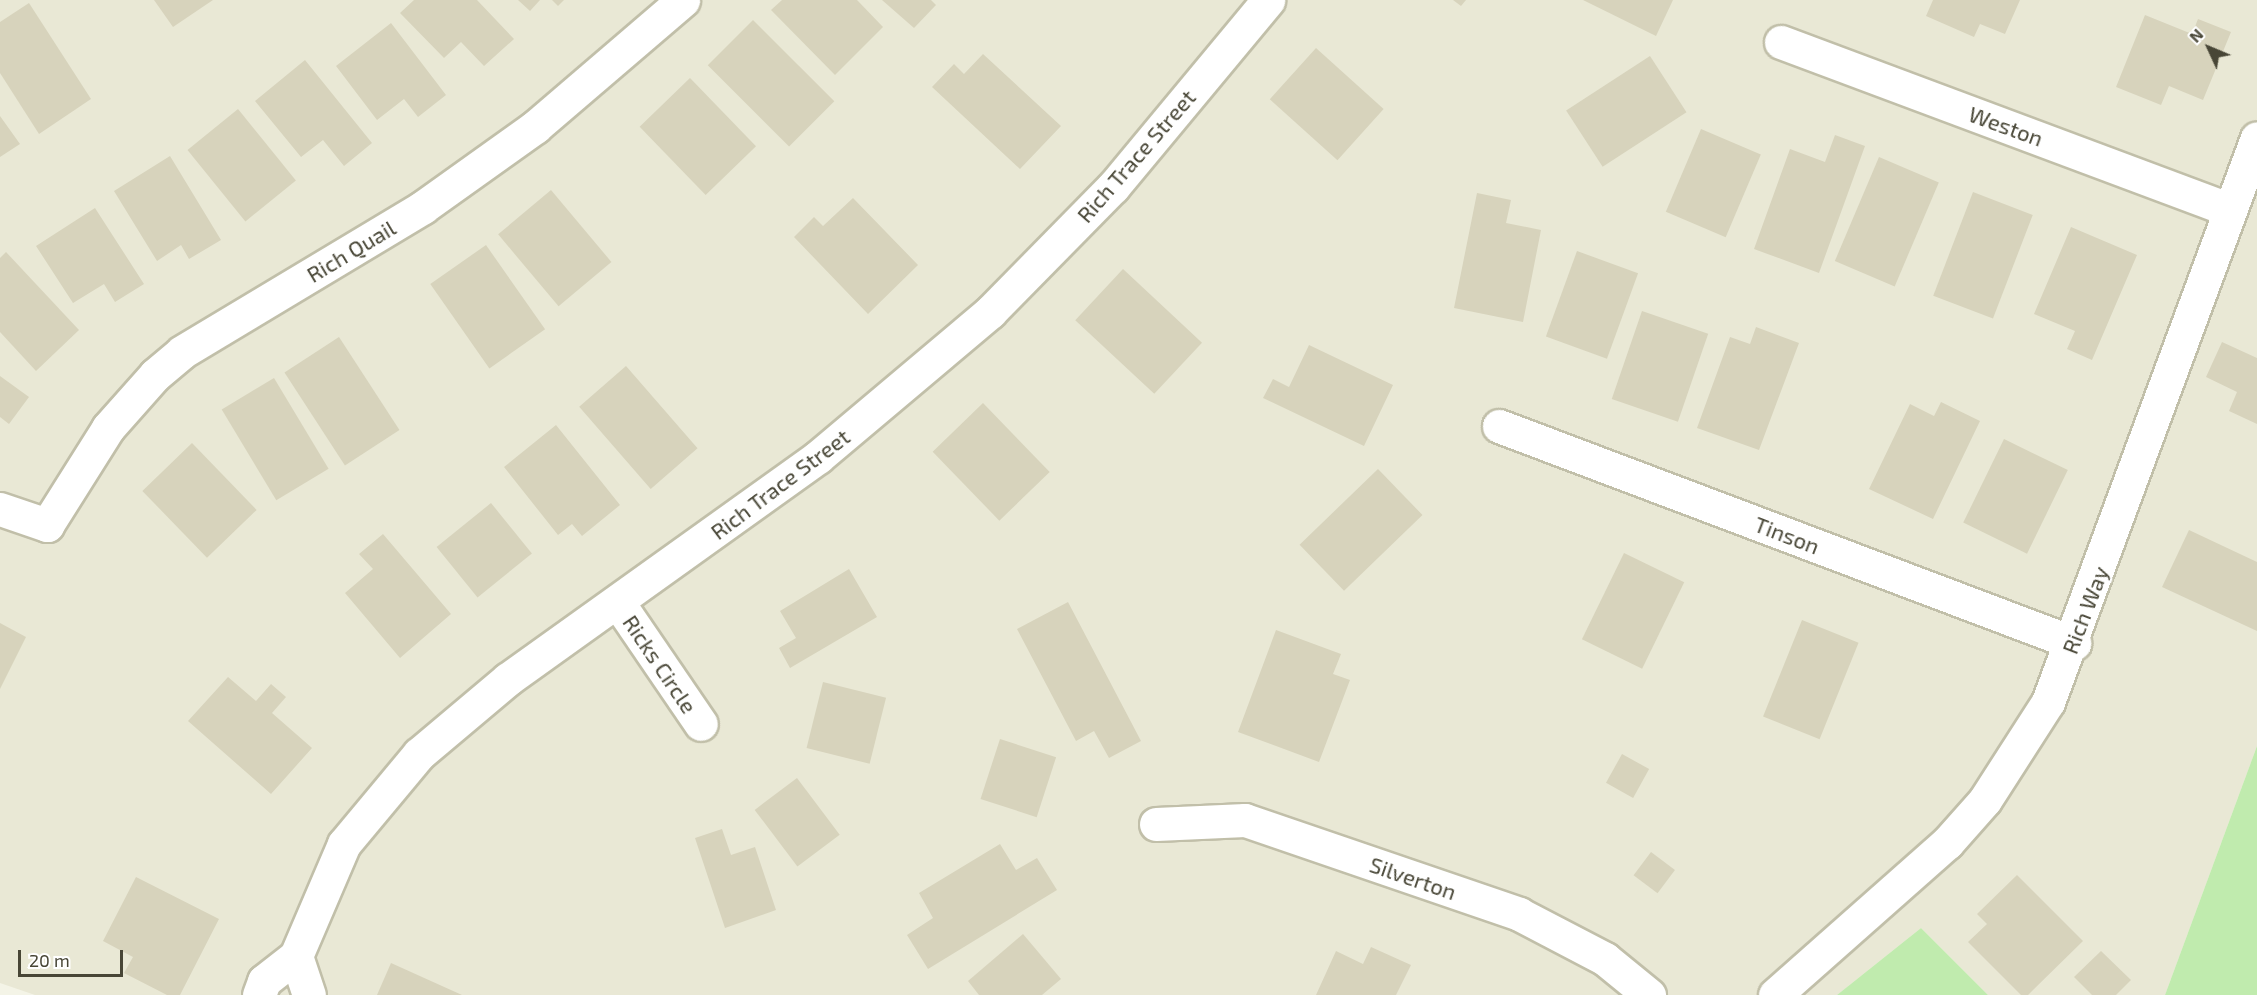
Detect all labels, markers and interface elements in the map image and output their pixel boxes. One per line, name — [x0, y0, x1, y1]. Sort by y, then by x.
north arrow — [2179, 18, 2239, 78]
text: N — [2185, 24, 2207, 46]
street label: Rich Trace Street — [1071, 84, 1201, 228]
street label: Weston — [1965, 100, 2047, 152]
street label: Rich Quail — [302, 214, 400, 288]
street label: Rich Trace Street — [705, 423, 855, 545]
street label: Tinson — [1751, 511, 1823, 559]
street label: Rich Way — [2056, 562, 2114, 658]
street label: Ricks Circle — [618, 610, 702, 718]
street label: Silverton — [1366, 851, 1460, 905]
scale bar — [21, 938, 126, 976]
text: 20 m — [29, 949, 70, 971]

